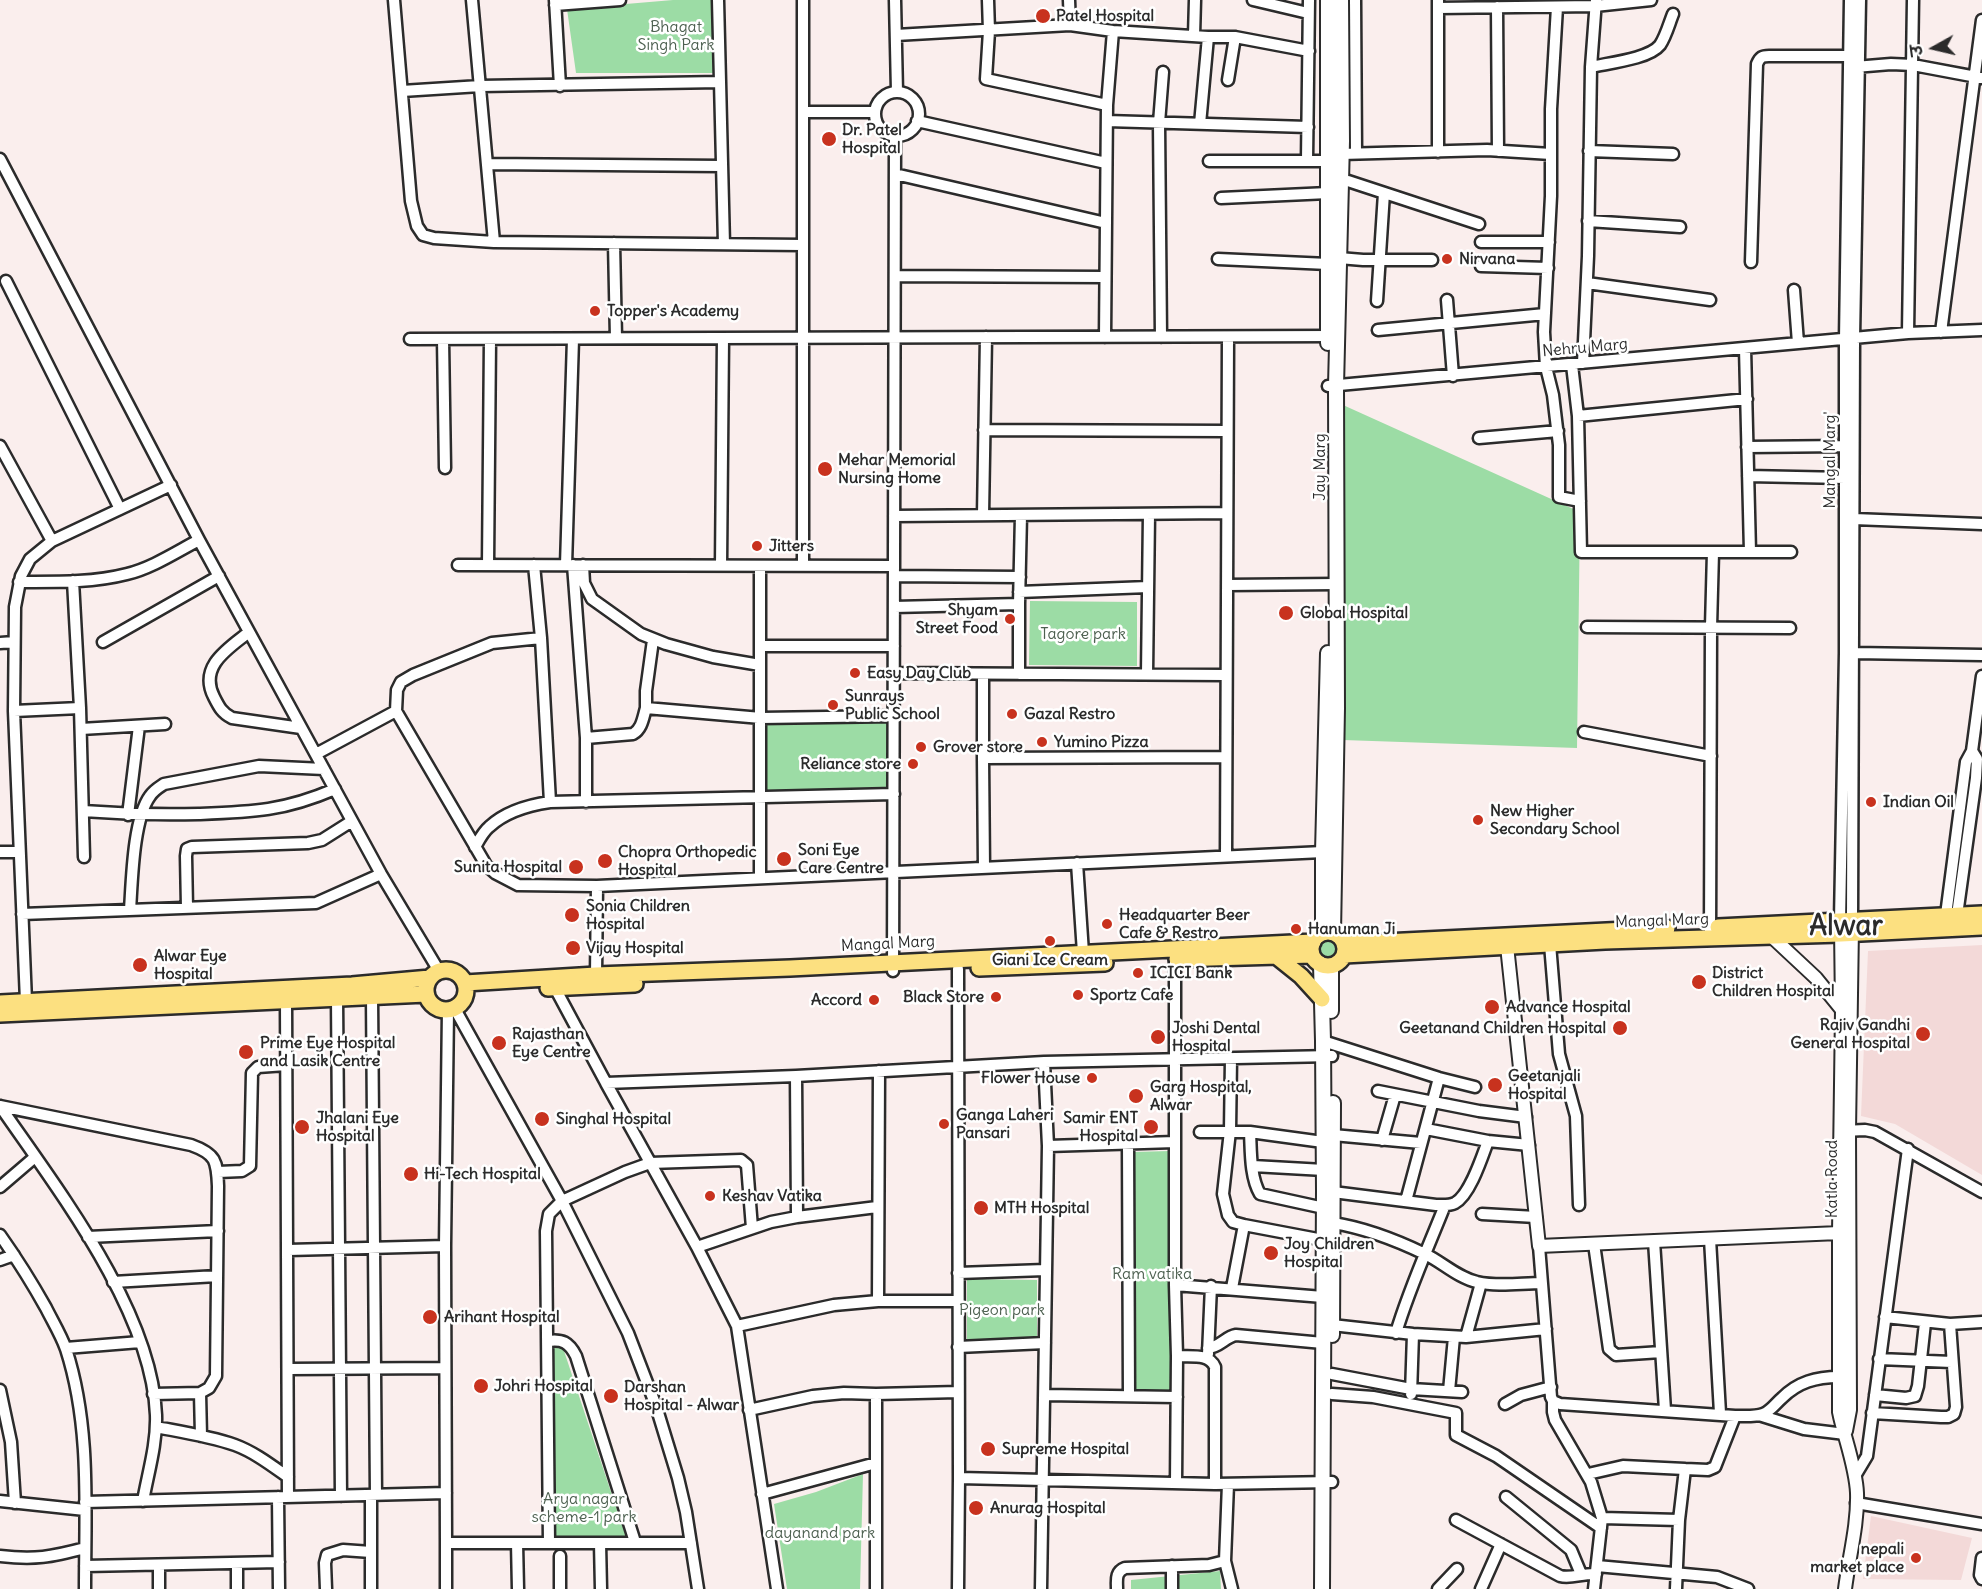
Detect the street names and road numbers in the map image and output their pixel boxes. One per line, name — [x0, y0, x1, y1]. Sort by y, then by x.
street label: Nehru Marg — [1541, 335, 1629, 361]
street label: Mangal Marg' — [1820, 411, 1840, 509]
street label: Jay Marg — [1310, 433, 1330, 501]
street label: Mangal Marg — [1615, 910, 1709, 932]
street label: Mangal Marg — [841, 932, 935, 956]
street label: Katla Road — [1822, 1140, 1842, 1218]

